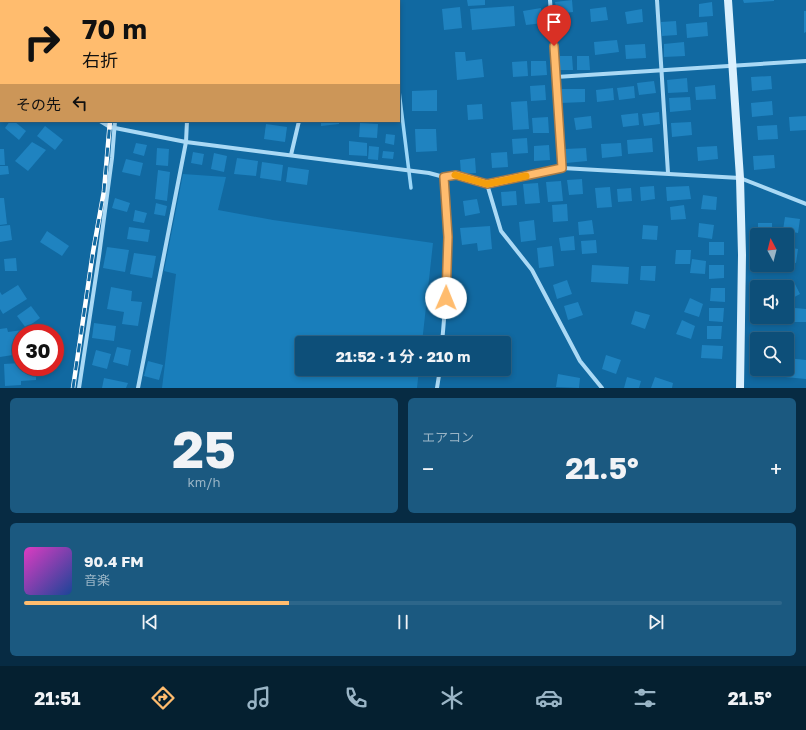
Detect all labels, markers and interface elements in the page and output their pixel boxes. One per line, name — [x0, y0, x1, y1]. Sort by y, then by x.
pin — [537, 5, 571, 46]
icon: arrive — [543, 11, 565, 33]
text: 70 m — [82, 12, 147, 45]
icon: right — [16, 16, 68, 68]
text: 右折 — [82, 49, 118, 71]
icon: left — [69, 92, 91, 114]
text: その先 — [16, 95, 61, 113]
north arrow — [750, 228, 794, 272]
map controls — [750, 228, 794, 376]
position arrow — [425, 277, 467, 319]
button: sound — [750, 280, 794, 324]
speed limit sign: 30 — [12, 324, 64, 376]
button: search — [750, 332, 794, 376]
text: 21:52 · 1 分 · 210 m — [336, 347, 470, 365]
text: 25 — [172, 417, 236, 479]
text: エアコン — [422, 429, 474, 445]
text: 21.5° — [565, 450, 639, 486]
text: − — [422, 455, 434, 482]
text: + — [770, 455, 782, 482]
text: km/h — [187, 474, 221, 490]
text: 90.4 FM — [84, 552, 143, 570]
text: 音楽 — [84, 572, 110, 588]
icon: previous — [139, 611, 161, 633]
icon: pause — [392, 611, 414, 633]
icon: next — [645, 611, 667, 633]
icon: directions — [149, 684, 177, 712]
icon: music — [245, 684, 273, 712]
icon: phone — [342, 684, 370, 712]
icon: climate — [438, 684, 466, 712]
icon: car — [535, 684, 563, 712]
icon: filters — [631, 684, 659, 712]
text: 21:51 — [34, 687, 80, 709]
text: 21.5° — [728, 687, 772, 709]

